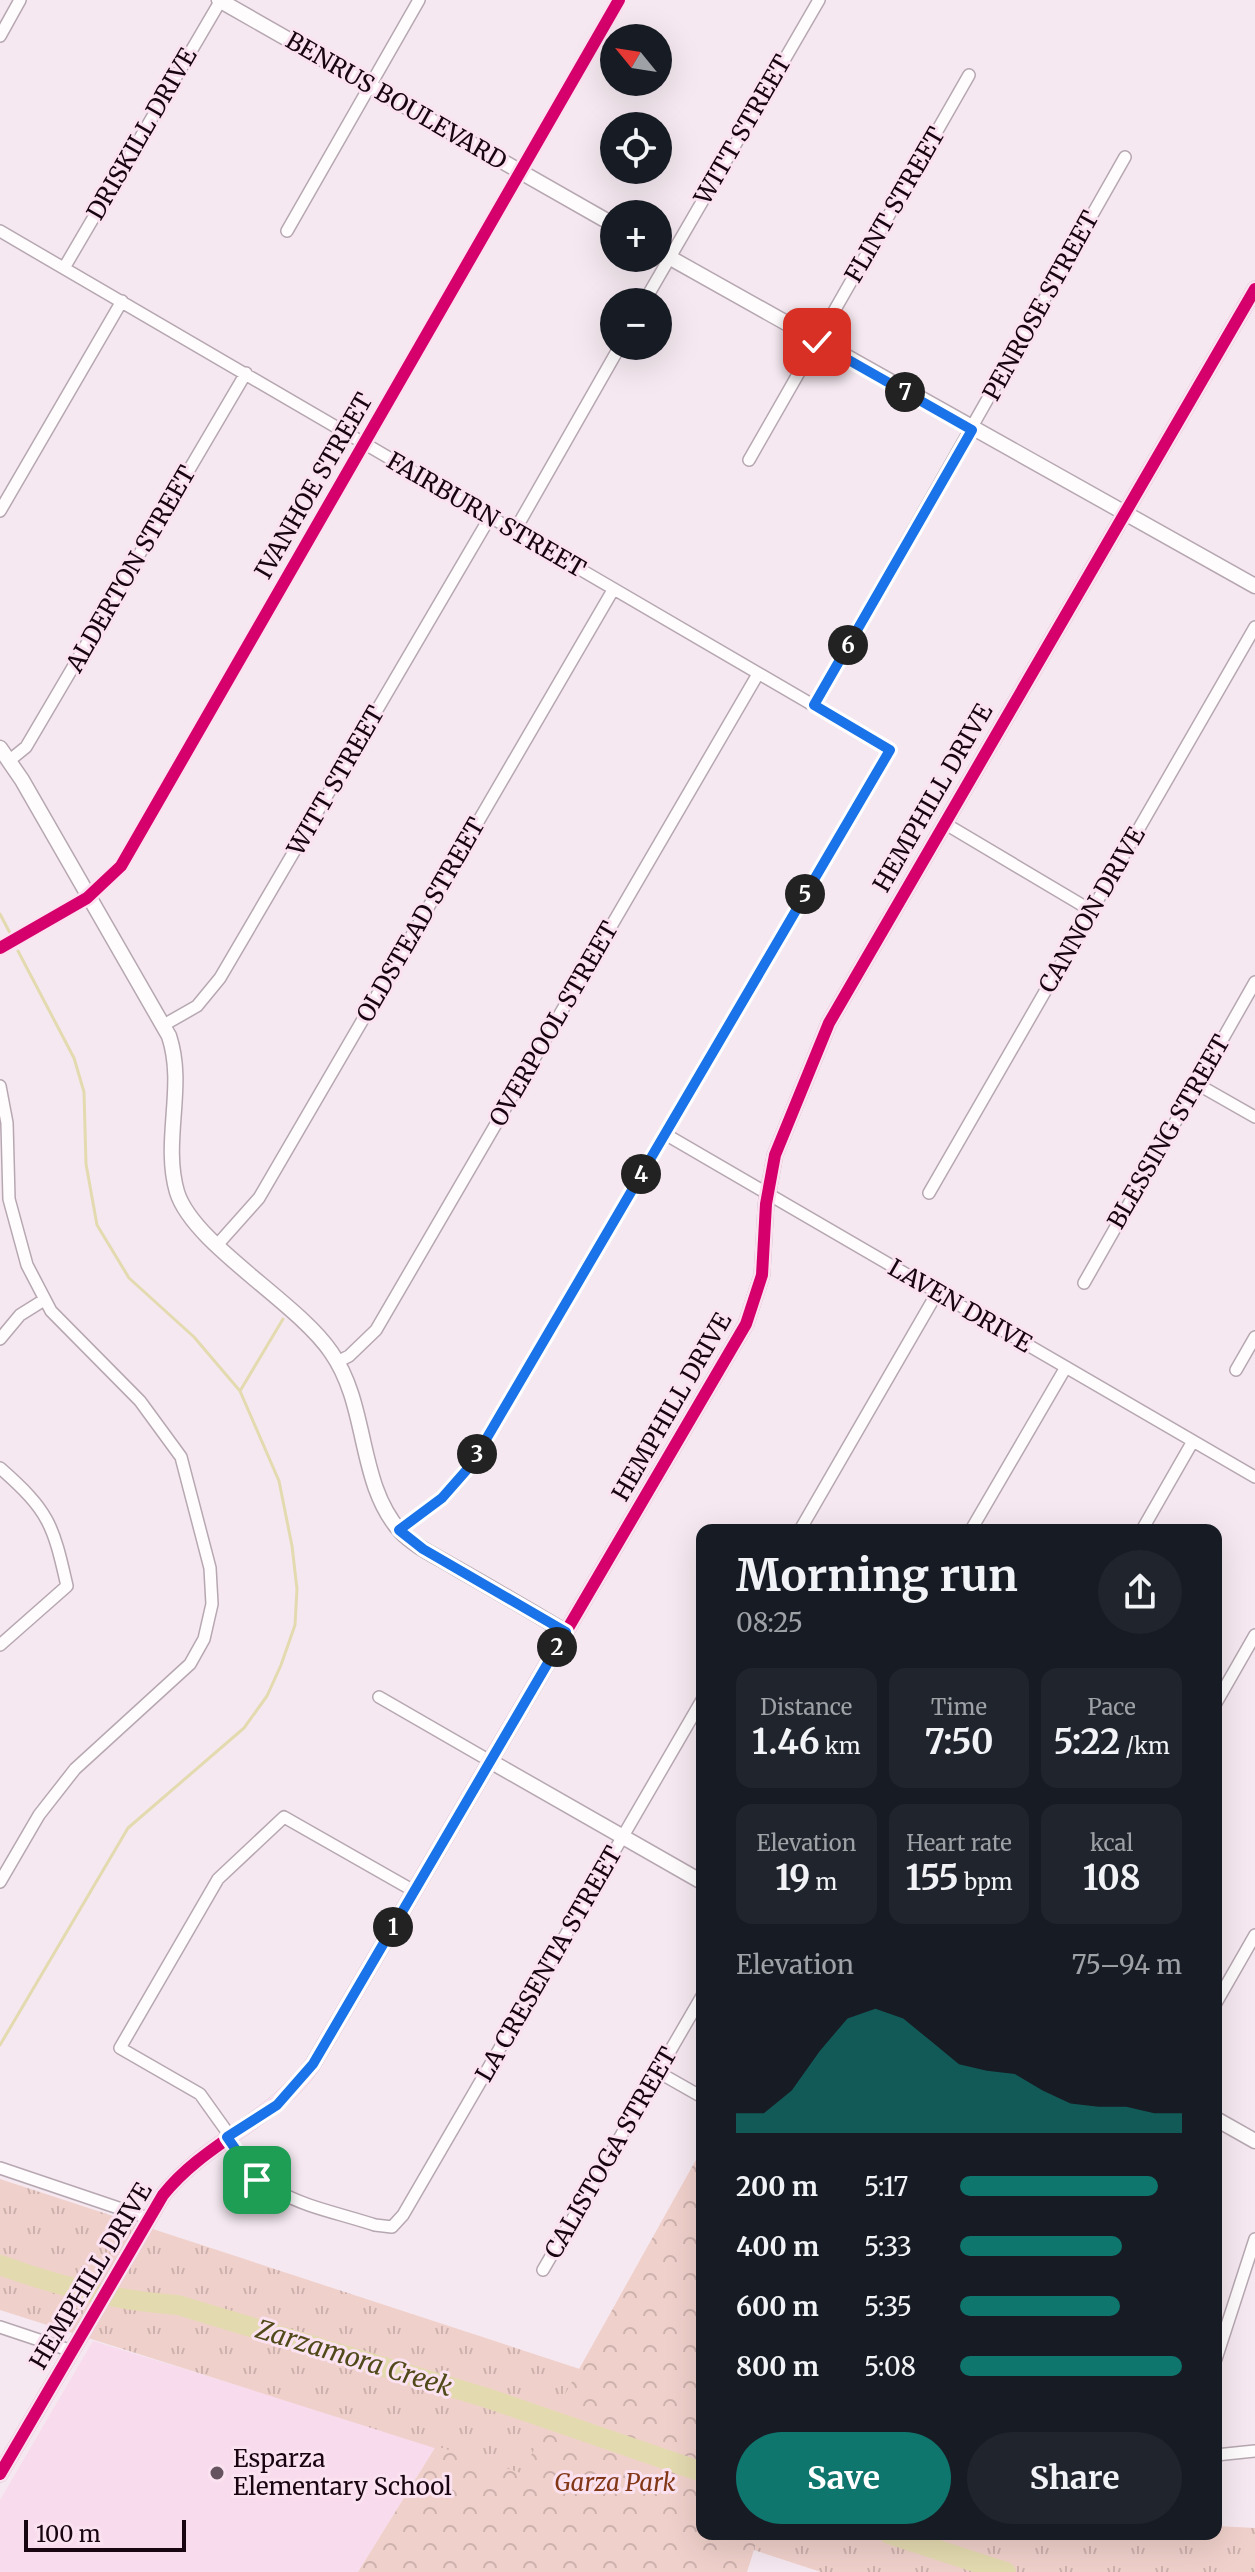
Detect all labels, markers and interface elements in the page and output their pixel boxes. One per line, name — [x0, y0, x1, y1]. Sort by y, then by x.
north arrow — [600, 24, 672, 96]
map controls — [600, 24, 672, 360]
street label: BENRUS BOULEVARD — [280, 25, 512, 177]
street label: DRISKILL DRIVE — [80, 42, 204, 225]
street label: WITT STREET — [687, 49, 798, 211]
button: locate — [600, 112, 672, 184]
street label: FLINT STREET — [838, 121, 952, 288]
button: + — [600, 200, 672, 272]
street label: PENROSE STREET — [976, 205, 1106, 406]
button: − — [600, 288, 672, 360]
pin — [783, 308, 851, 376]
icon: check — [795, 320, 839, 364]
pin: 7 — [885, 372, 925, 412]
text: 7 — [898, 378, 912, 406]
street label: IVANHOE STREET — [248, 387, 380, 584]
street label: FAIRBURN STREET — [381, 445, 591, 584]
street label: ALDERTON STREET — [58, 460, 202, 678]
pin: 6 — [828, 625, 868, 665]
text: 6 — [841, 631, 855, 659]
street label: HEMPHILL DRIVE — [866, 697, 999, 897]
street label: WITT STREET — [280, 700, 391, 862]
street label: OLDSTEAD STREET — [349, 812, 492, 1028]
street label: CANNON DRIVE — [1032, 821, 1152, 998]
pin: 5 — [785, 874, 825, 914]
text: 5 — [799, 880, 811, 908]
street label: OVERPOOL STREET — [482, 915, 625, 1132]
street label: BLESSING STREET — [1100, 1029, 1237, 1234]
pin: 4 — [621, 1154, 661, 1194]
text: 4 — [634, 1160, 648, 1188]
street label: LAVEN DRIVE — [883, 1252, 1038, 1360]
street label: HEMPHILL DRIVE — [605, 1306, 738, 1506]
pin: 3 — [457, 1434, 497, 1474]
text: 3 — [471, 1440, 483, 1468]
text: Morning run — [736, 1548, 1018, 1603]
button: share — [1098, 1550, 1182, 1634]
text: 08:25 — [736, 1606, 803, 1639]
pin: 2 — [537, 1627, 577, 1667]
text: 2 — [551, 1633, 563, 1661]
text: Distance — [760, 1693, 852, 1721]
text: Time — [931, 1693, 987, 1721]
text: Pace — [1088, 1693, 1136, 1721]
text: 1.46 — [752, 1721, 820, 1763]
text: 7:50 — [924, 1721, 994, 1763]
text: 5:22 — [1054, 1721, 1120, 1763]
text: km — [820, 1732, 861, 1760]
text: /km — [1120, 1732, 1170, 1760]
text: Elevation — [756, 1829, 856, 1857]
text: Heart rate — [906, 1829, 1012, 1857]
text: kcal — [1090, 1829, 1133, 1857]
street label: LA CRESENTA STREET — [468, 1840, 629, 2087]
text: 19 — [775, 1857, 810, 1899]
text: 155 — [905, 1857, 959, 1899]
text: 108 — [1083, 1857, 1141, 1899]
text: m — [810, 1868, 837, 1896]
text: bpm — [959, 1868, 1013, 1896]
pin: 1 — [373, 1907, 413, 1947]
text: 1 — [388, 1913, 398, 1941]
text: Elevation — [736, 1948, 854, 1981]
text: 75–94 m — [1072, 1948, 1182, 1981]
street label: CALISTOGA STREET — [537, 2041, 684, 2264]
pin — [223, 2146, 291, 2214]
icon: arrive — [235, 2158, 279, 2202]
text: 200 m — [736, 2170, 818, 2203]
text: 5:17 — [864, 2170, 908, 2203]
street label: HEMPHILL DRIVE — [23, 2176, 159, 2375]
text: 400 m — [736, 2230, 819, 2263]
text: 5:33 — [864, 2230, 912, 2263]
text: 600 m — [736, 2290, 819, 2323]
text: 5:35 — [864, 2290, 912, 2323]
water label: Zarzamora Creek — [251, 2312, 456, 2403]
text: 800 m — [736, 2350, 819, 2383]
text: 5:08 — [864, 2350, 916, 2383]
button: Save — [736, 2432, 951, 2524]
button: Share — [967, 2432, 1182, 2524]
place label: Esparza Elementary School — [233, 2443, 452, 2502]
marker: Esparza Elementary School — [208, 2464, 226, 2482]
park label: Garza Park — [554, 2467, 676, 2498]
scale bar — [24, 2516, 186, 2552]
text: 100 m — [36, 2520, 101, 2548]

